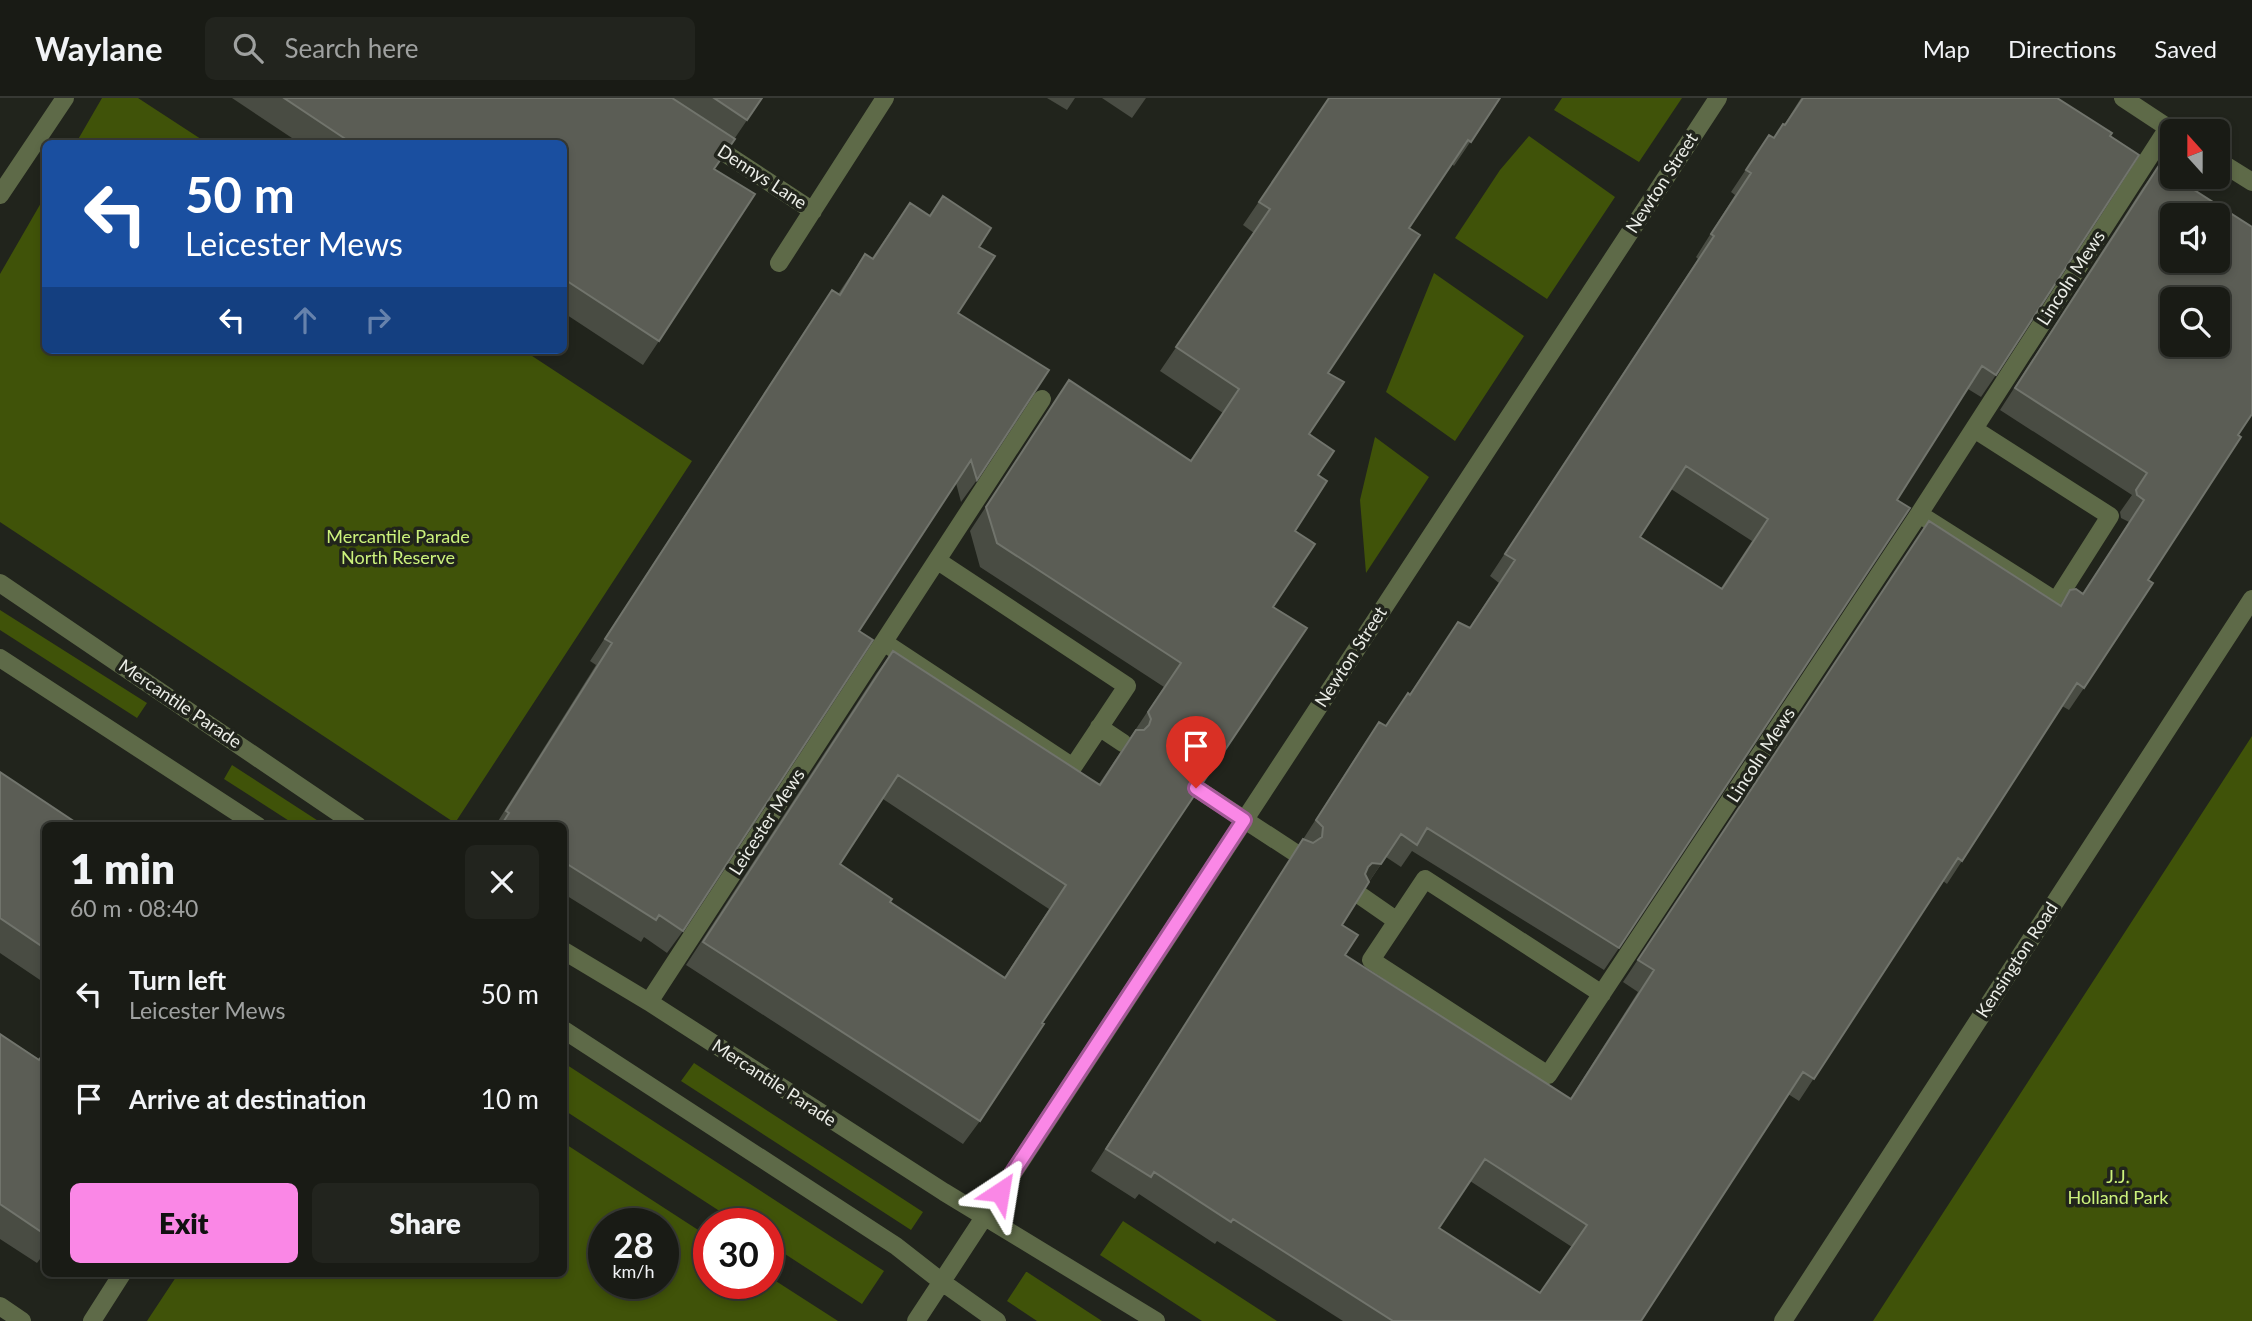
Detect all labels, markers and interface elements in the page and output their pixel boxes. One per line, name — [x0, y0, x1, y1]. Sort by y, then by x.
search box — [205, 17, 695, 80]
text: Waylane — [35, 28, 163, 68]
icon: search — [229, 29, 267, 67]
text: Search here — [285, 32, 419, 64]
text: Map — [1923, 34, 1970, 63]
text: Directions — [2008, 34, 2116, 63]
text: Saved — [2154, 34, 2217, 63]
north arrow — [2160, 119, 2230, 189]
map controls — [2160, 119, 2230, 357]
street label: Newton Street — [1620, 128, 1702, 237]
street label: Dennys Lane — [714, 139, 811, 213]
text: 50 m — [185, 165, 295, 223]
icon: left — [70, 168, 161, 259]
button: sound — [2160, 203, 2230, 273]
text: Leicester Mews — [185, 224, 403, 263]
street label: Lincoln Mews — [2031, 226, 2109, 329]
button: search — [2160, 287, 2230, 357]
icon: left — [213, 301, 251, 339]
icon: ahead — [286, 301, 324, 339]
icon: right — [359, 301, 397, 339]
park label: Mercantile Parade North Reserve — [326, 525, 470, 568]
street label: Newton Street — [1309, 602, 1391, 711]
street label: Mercantile Parade — [115, 654, 246, 752]
street label: Lincoln Mews — [1721, 703, 1799, 806]
pin — [1166, 716, 1226, 788]
icon: arrive — [1177, 727, 1215, 765]
street label: Leicester Mews — [724, 764, 809, 879]
text: 1 min — [70, 843, 175, 893]
button: close — [465, 845, 539, 919]
text: 60 m · 08:40 — [70, 894, 198, 922]
street label: Kensington Road — [1971, 897, 2062, 1021]
text: Turn left — [129, 964, 226, 996]
icon: left — [70, 975, 108, 1013]
text: 50 m — [481, 978, 539, 1010]
text: Leicester Mews — [129, 996, 286, 1024]
street label: Mercantile Parade — [708, 1034, 841, 1130]
icon: arrive — [70, 1080, 108, 1118]
text: Arrive at destination — [129, 1083, 366, 1115]
text: 10 m — [481, 1083, 539, 1115]
position arrow — [963, 1155, 1037, 1229]
park label: J.J. Holland Park — [2067, 1165, 2169, 1208]
button: Exit — [70, 1183, 298, 1263]
button: Share — [312, 1183, 539, 1263]
speed limit sign: 30 — [693, 1208, 784, 1299]
text: 28 — [613, 1223, 654, 1265]
text: km/h — [612, 1260, 655, 1282]

